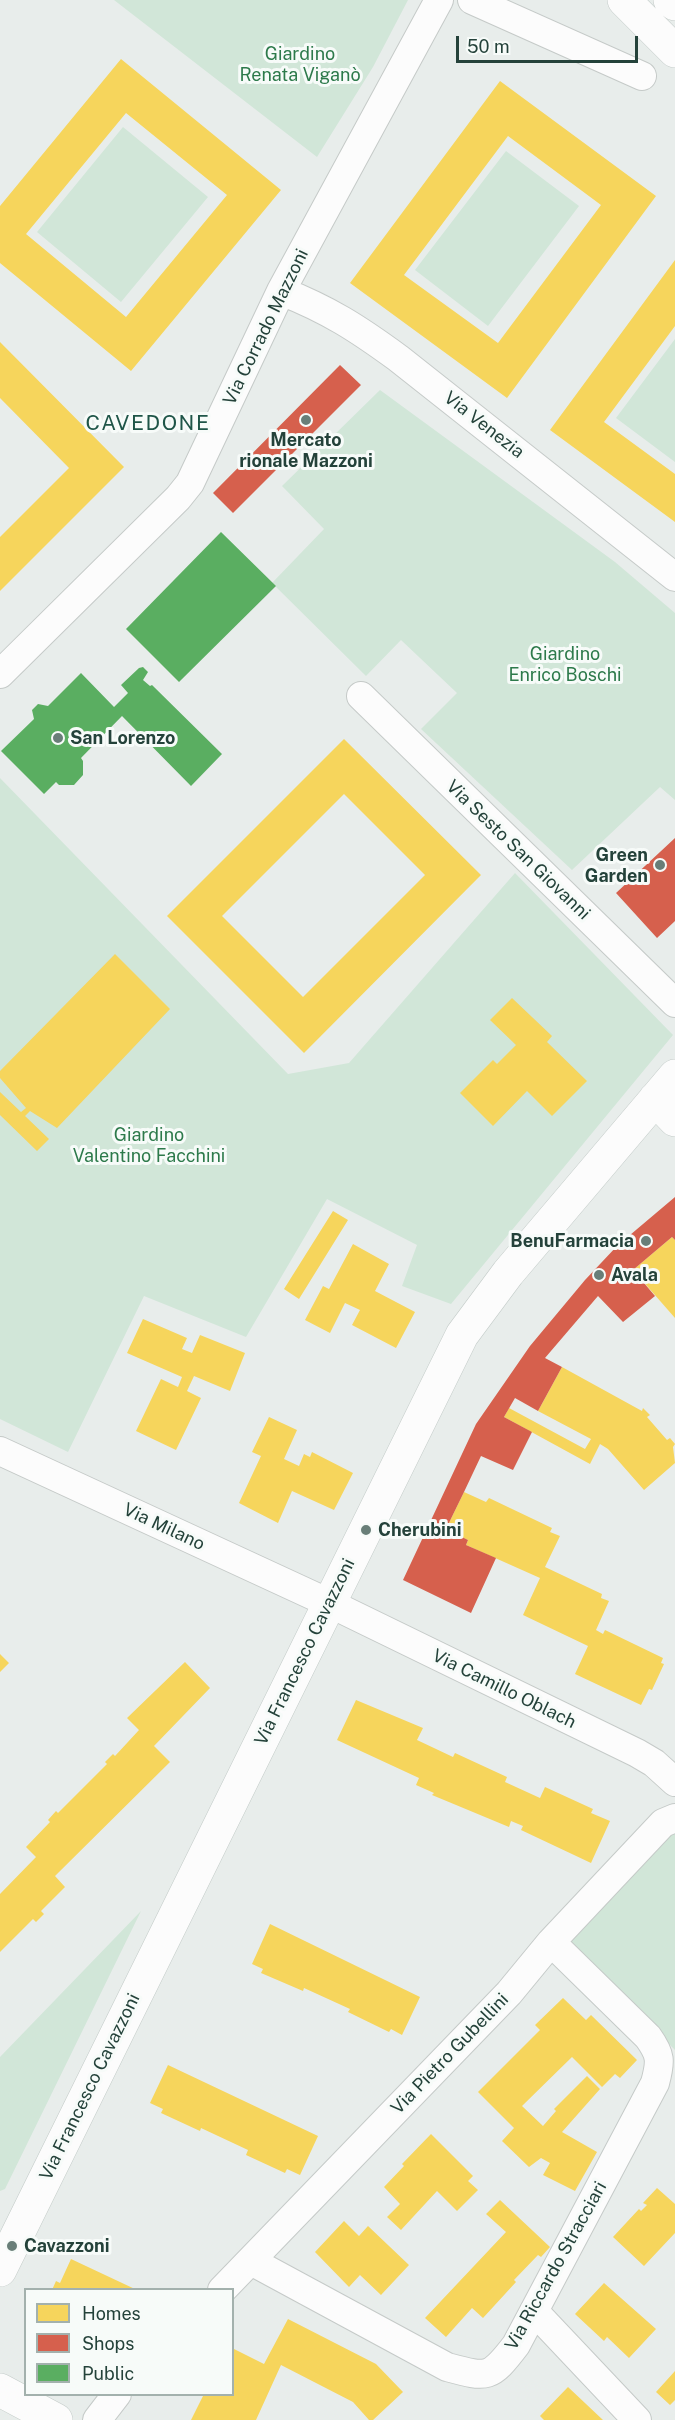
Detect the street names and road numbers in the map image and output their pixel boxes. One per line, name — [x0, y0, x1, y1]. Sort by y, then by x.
street label: Via Corrado Mazzoni — [219, 246, 313, 408]
street label: Via Venezia — [440, 387, 528, 463]
street label: Via Sesto San Giovanni — [442, 776, 594, 924]
street label: Via Milano — [120, 1499, 208, 1555]
street label: Via Francesco Cavazzoni — [250, 1555, 360, 1749]
street label: Via Camillo Oblach — [429, 1645, 579, 1733]
street label: Via Pietro Gubellini — [387, 1989, 513, 2119]
street label: Via Francesco Cavazzoni — [35, 1990, 145, 2184]
street label: Via Riccardo Stracciari — [501, 2178, 611, 2354]

